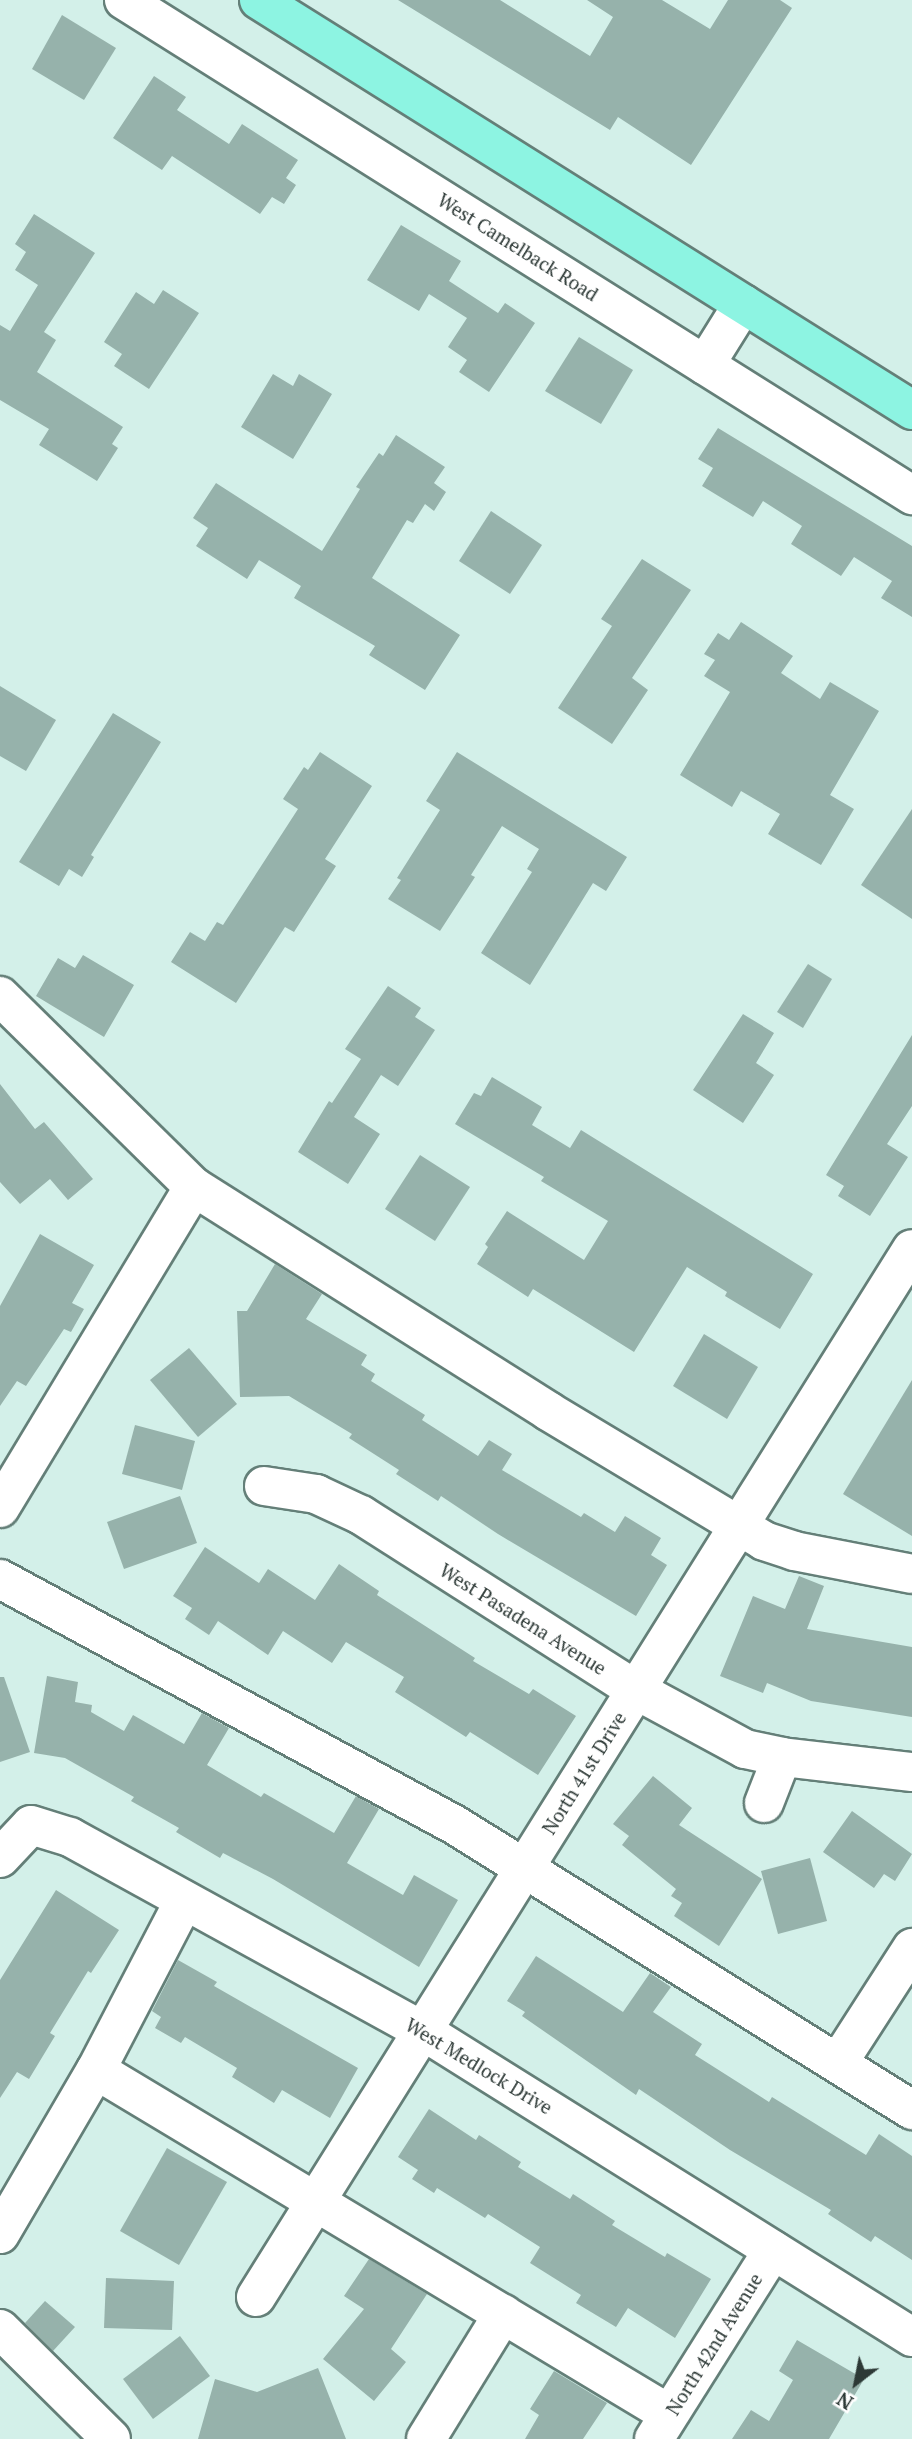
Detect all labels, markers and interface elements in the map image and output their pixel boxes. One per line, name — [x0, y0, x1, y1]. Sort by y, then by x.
street label: West Camelback Road — [433, 188, 603, 306]
street label: West Pasadena Avenue — [435, 1558, 611, 1680]
street label: North 41st Drive — [537, 1708, 631, 1838]
street label: West Medlock Drive — [401, 2013, 557, 2119]
street label: North 42nd Avenue — [661, 2269, 767, 2419]
north arrow — [821, 2348, 891, 2418]
text: N — [832, 2387, 857, 2416]

